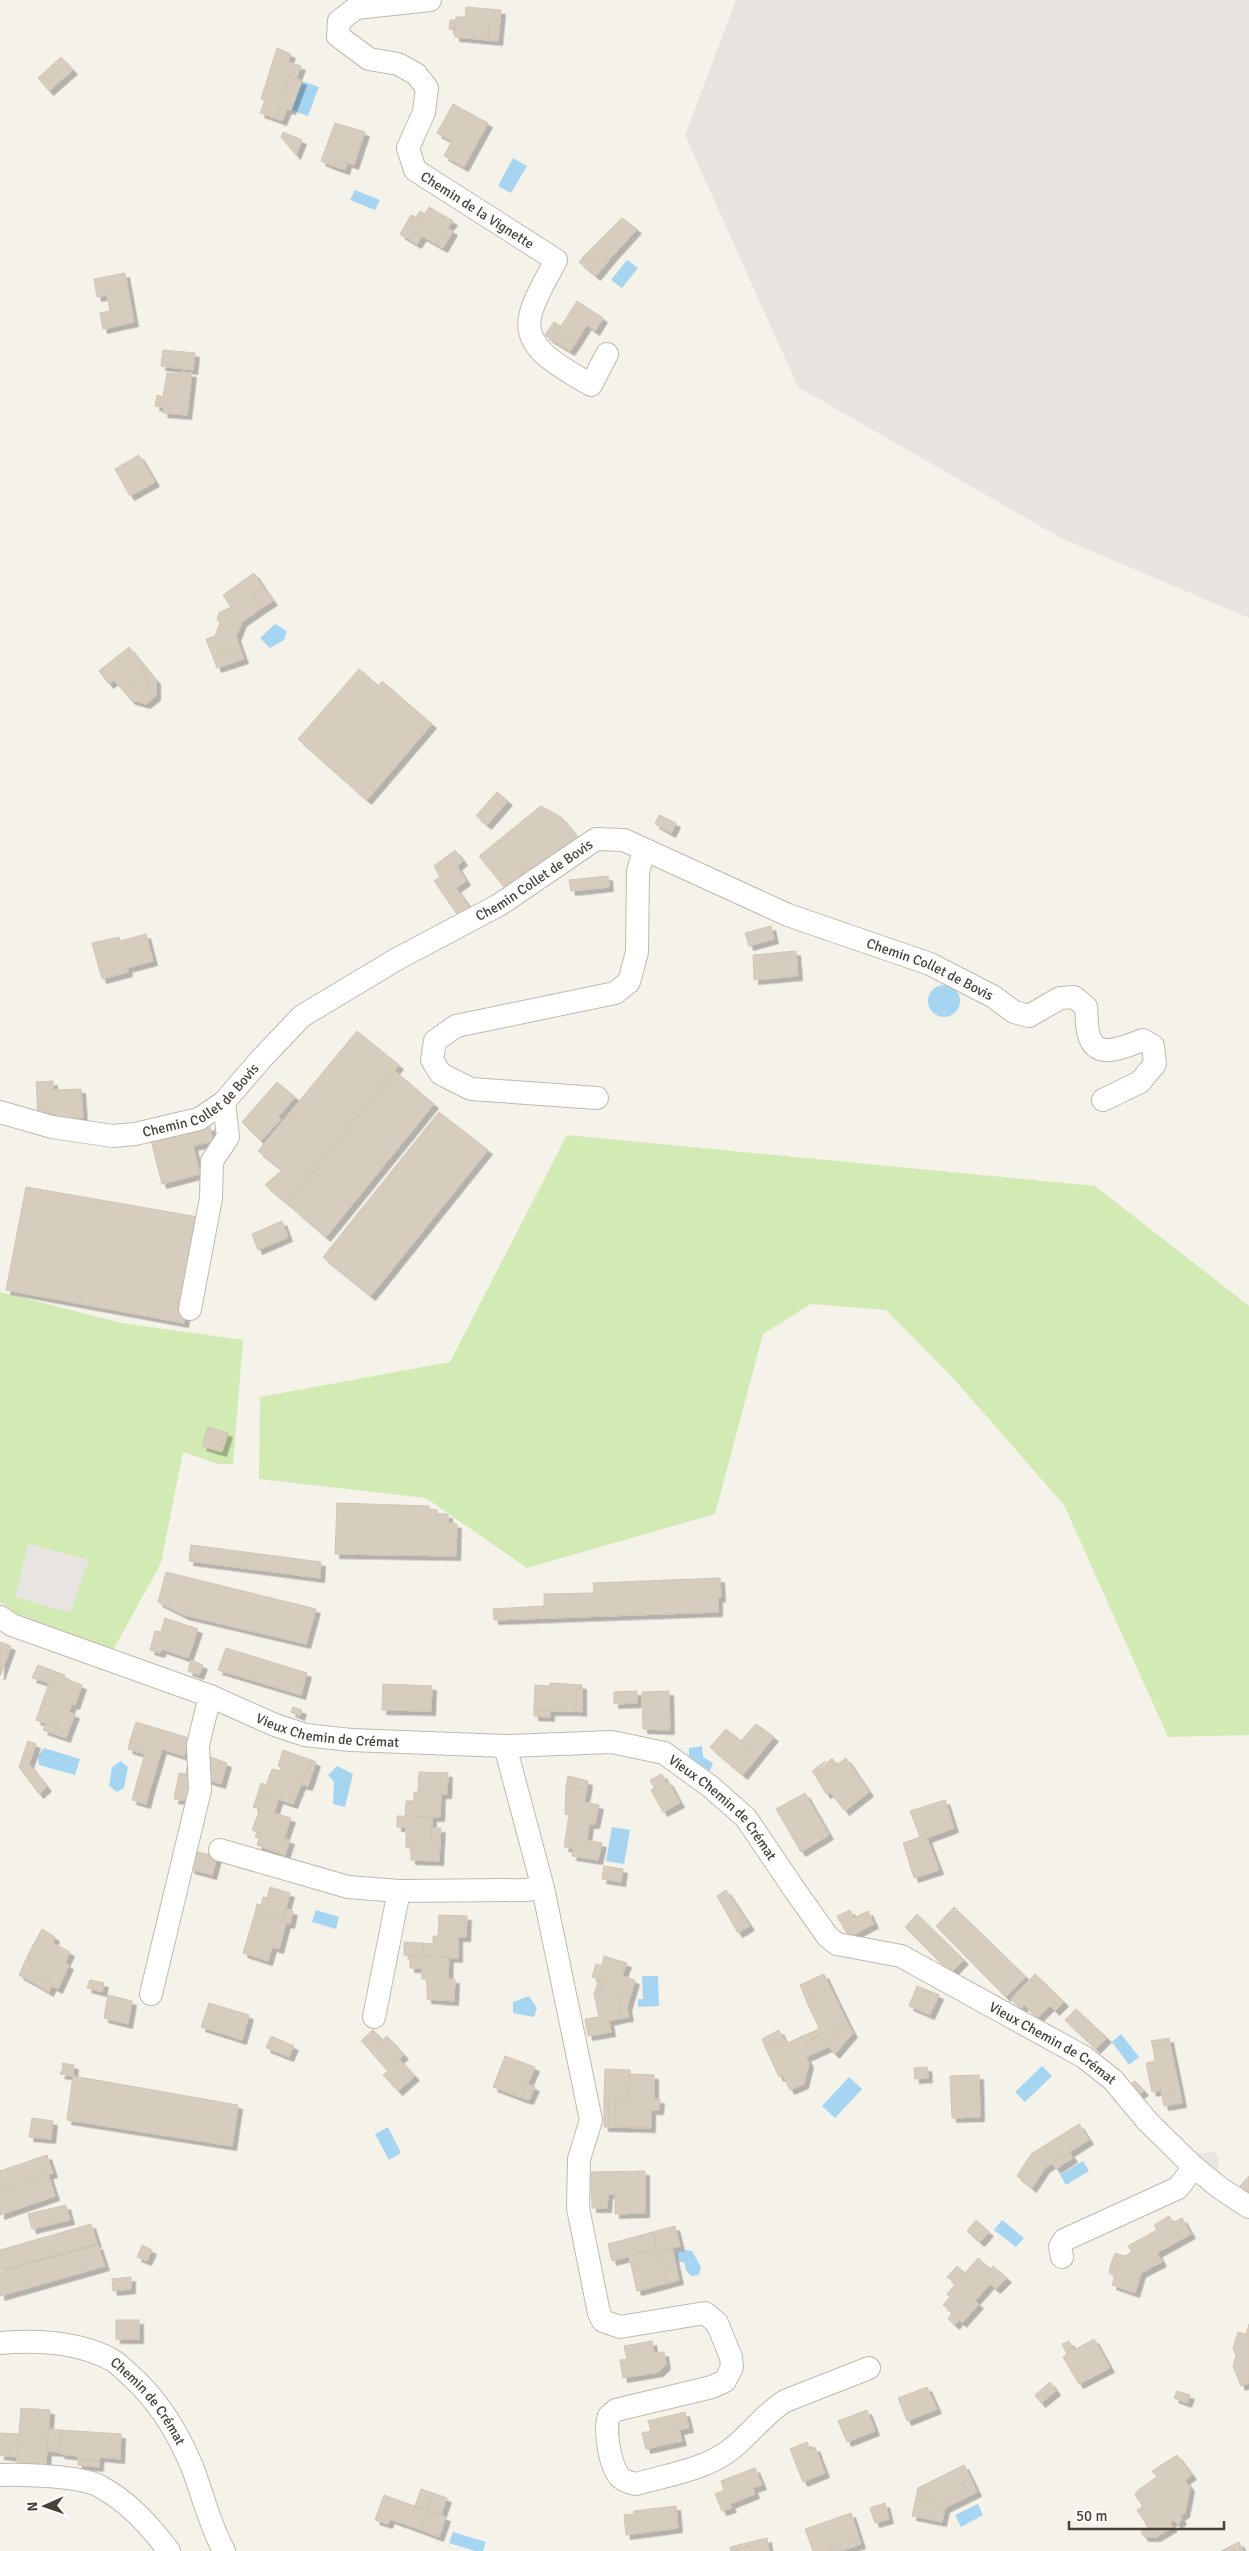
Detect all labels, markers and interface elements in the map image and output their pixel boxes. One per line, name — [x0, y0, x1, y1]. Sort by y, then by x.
street label: Chemin de la Vignette — [418, 167, 537, 252]
street label: Chemin Collet de Bovis — [472, 835, 596, 924]
street label: Chemin Collet de Bovis — [864, 934, 996, 1004]
street label: Chemin Collet de Bovis — [141, 1060, 262, 1140]
street label: Vieux Chemin de Crémat — [253, 1709, 399, 1750]
street label: Vieux Chemin de Crémat — [665, 1751, 781, 1863]
street label: Vieux Chemin de Crémat — [986, 1998, 1120, 2088]
street label: Chemin de Crémat — [107, 2353, 189, 2448]
north arrow — [20, 2481, 70, 2531]
scale bar — [1069, 2498, 1224, 2530]
text: N — [24, 2501, 41, 2512]
text: 50 m — [1076, 2507, 1107, 2525]

